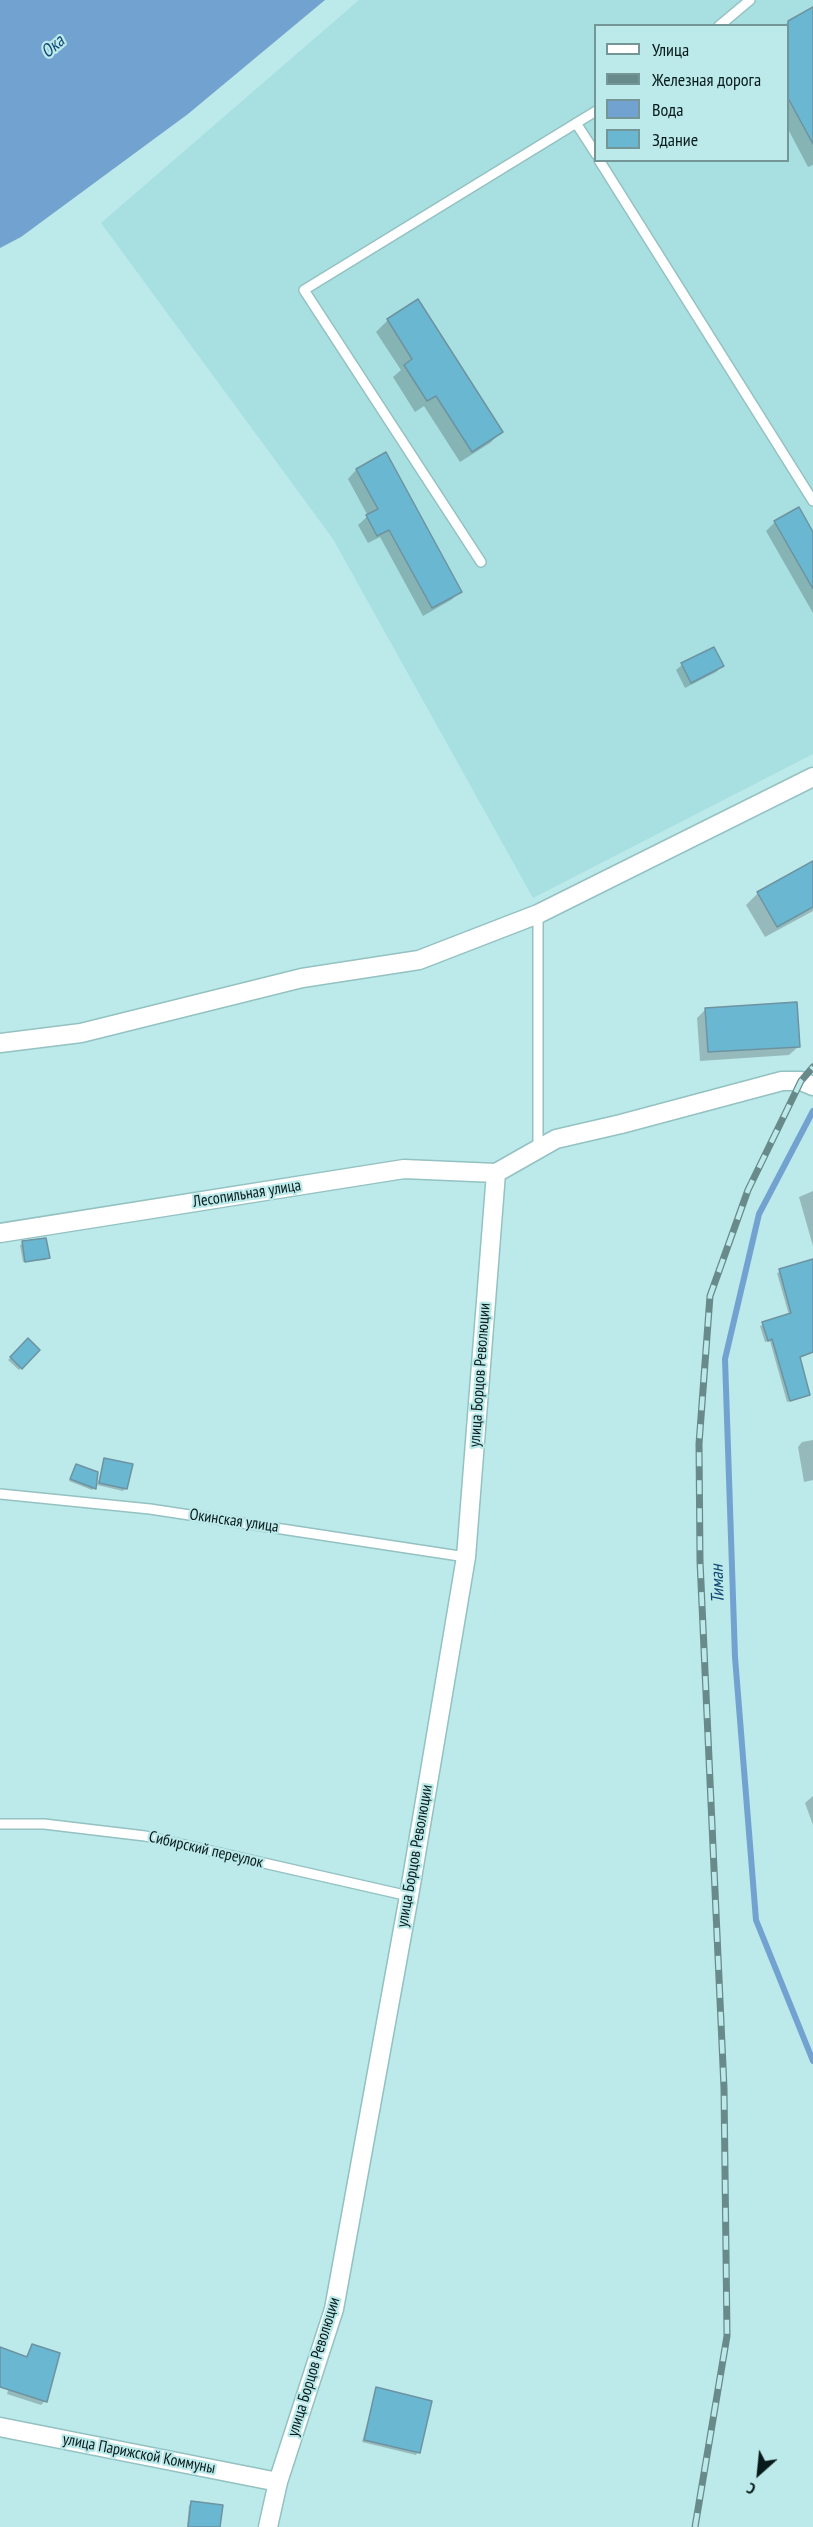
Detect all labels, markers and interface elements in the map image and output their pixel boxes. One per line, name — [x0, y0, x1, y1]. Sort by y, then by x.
legend — [594, 24, 789, 162]
water label: Ока — [37, 31, 69, 63]
text: Улица — [652, 38, 689, 61]
text: Железная дорога — [652, 68, 761, 91]
text: Вода — [652, 98, 683, 121]
text: Здание — [652, 128, 698, 151]
street label: Лесопильная улица — [192, 1176, 302, 1212]
street label: улица Борцов Революции — [465, 1302, 495, 1448]
street label: Окинская улица — [188, 1505, 280, 1537]
water label: Тиман — [707, 1564, 729, 1604]
street label: улица Борцов Революции — [393, 1783, 437, 1929]
street label: Сибирский переулок — [147, 1828, 265, 1872]
street label: улица Борцов Революции — [284, 2295, 344, 2439]
street label: улица Парижской Коммуны — [61, 2430, 217, 2478]
north arrow — [729, 2443, 789, 2503]
text: С — [743, 2478, 759, 2500]

